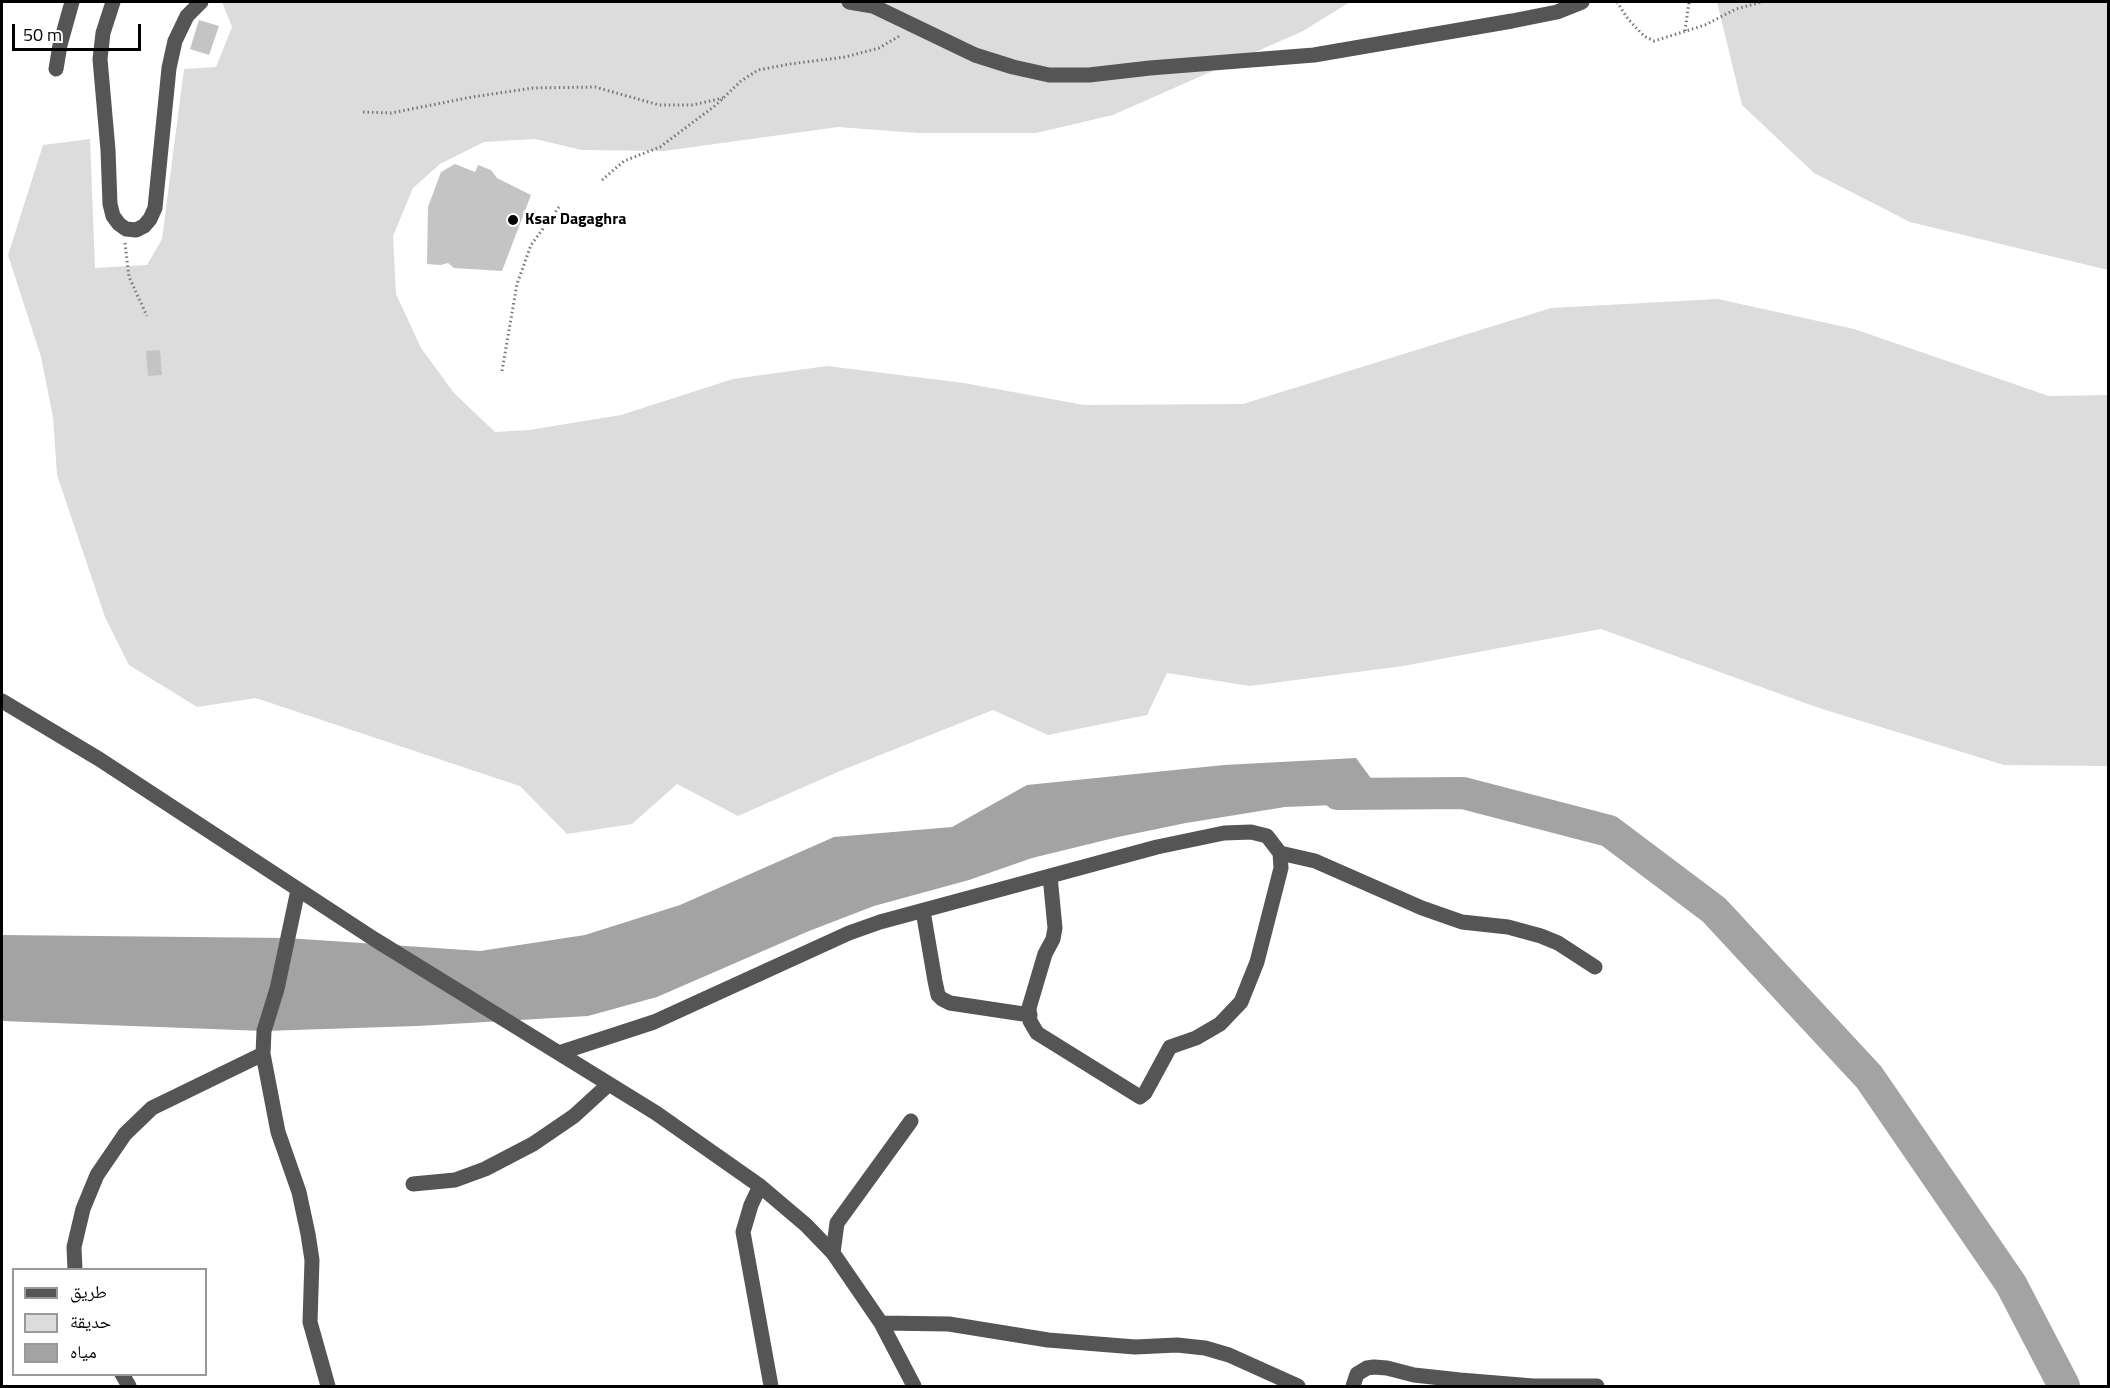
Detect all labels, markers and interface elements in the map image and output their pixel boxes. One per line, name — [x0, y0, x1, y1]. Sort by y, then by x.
scale bar — [15, 12, 144, 50]
text: 50 m — [23, 21, 62, 48]
place label: Ksar Dagaghra — [525, 210, 626, 230]
marker: Ksar Dagaghra — [506, 213, 520, 227]
legend — [12, 1268, 207, 1376]
text: طريق — [70, 1278, 107, 1305]
text: حديقة — [70, 1308, 111, 1335]
text: مياه — [70, 1338, 97, 1365]

